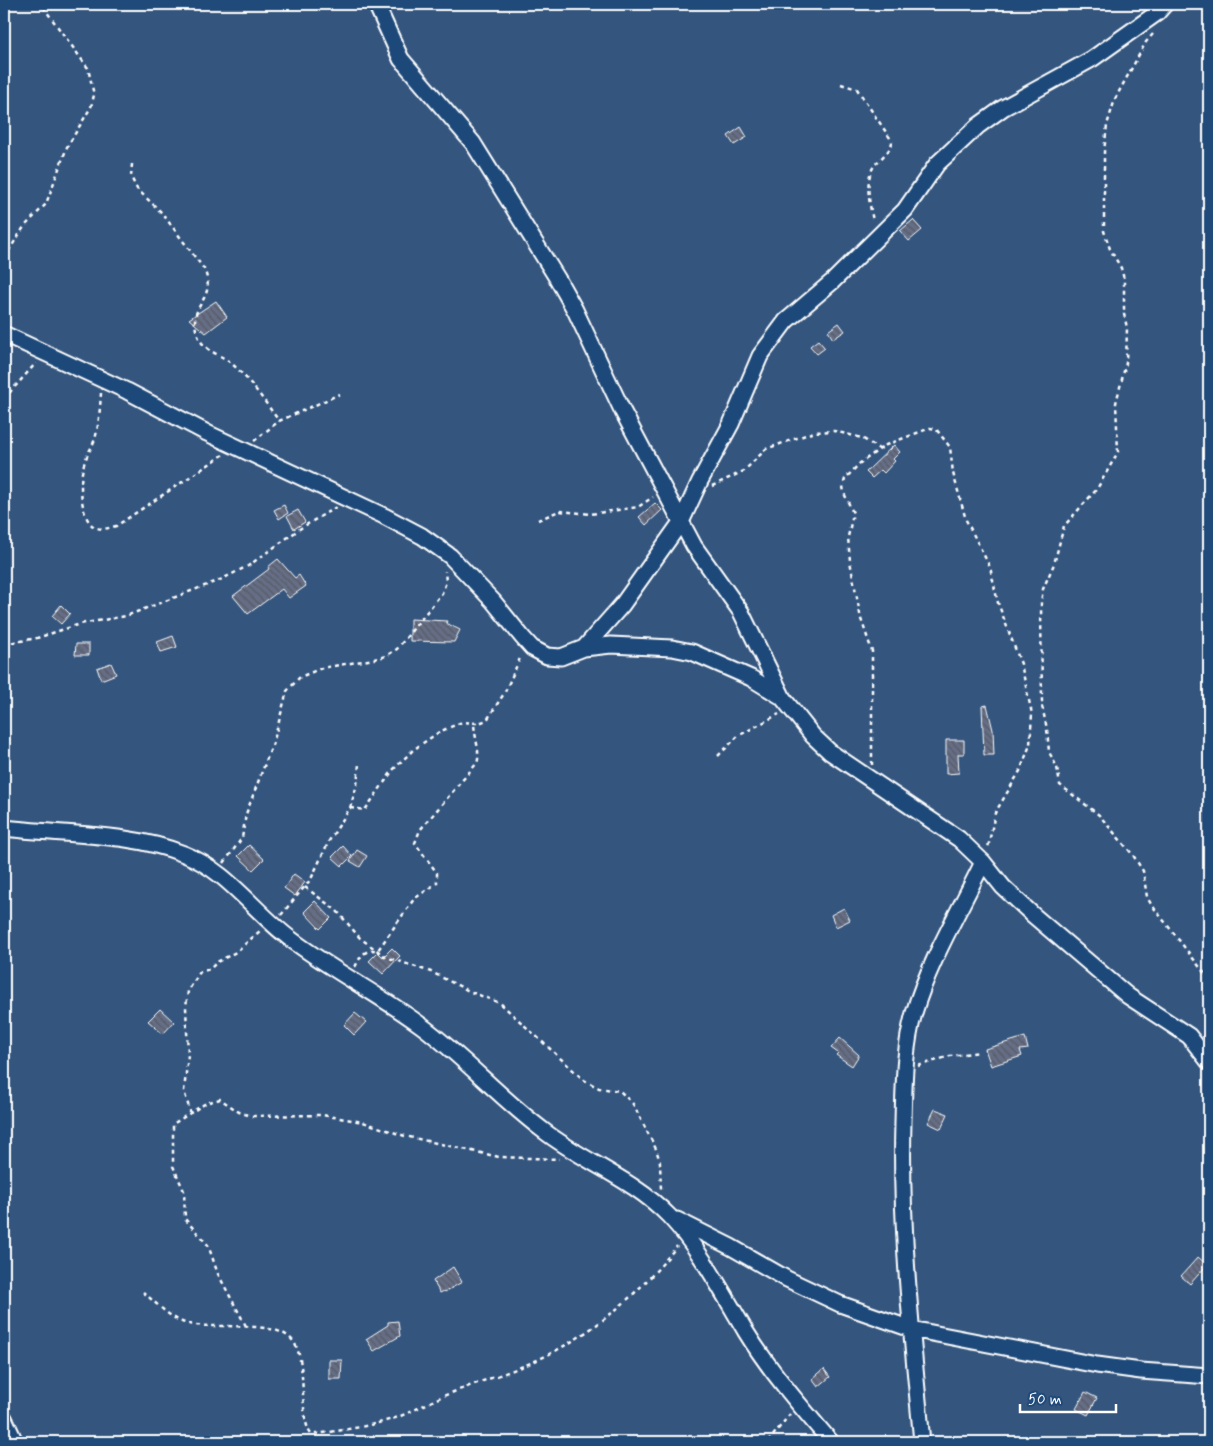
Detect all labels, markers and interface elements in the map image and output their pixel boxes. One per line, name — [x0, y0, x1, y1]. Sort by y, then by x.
scale bar — [1020, 1381, 1117, 1413]
text: 50 m — [1028, 1390, 1062, 1410]

